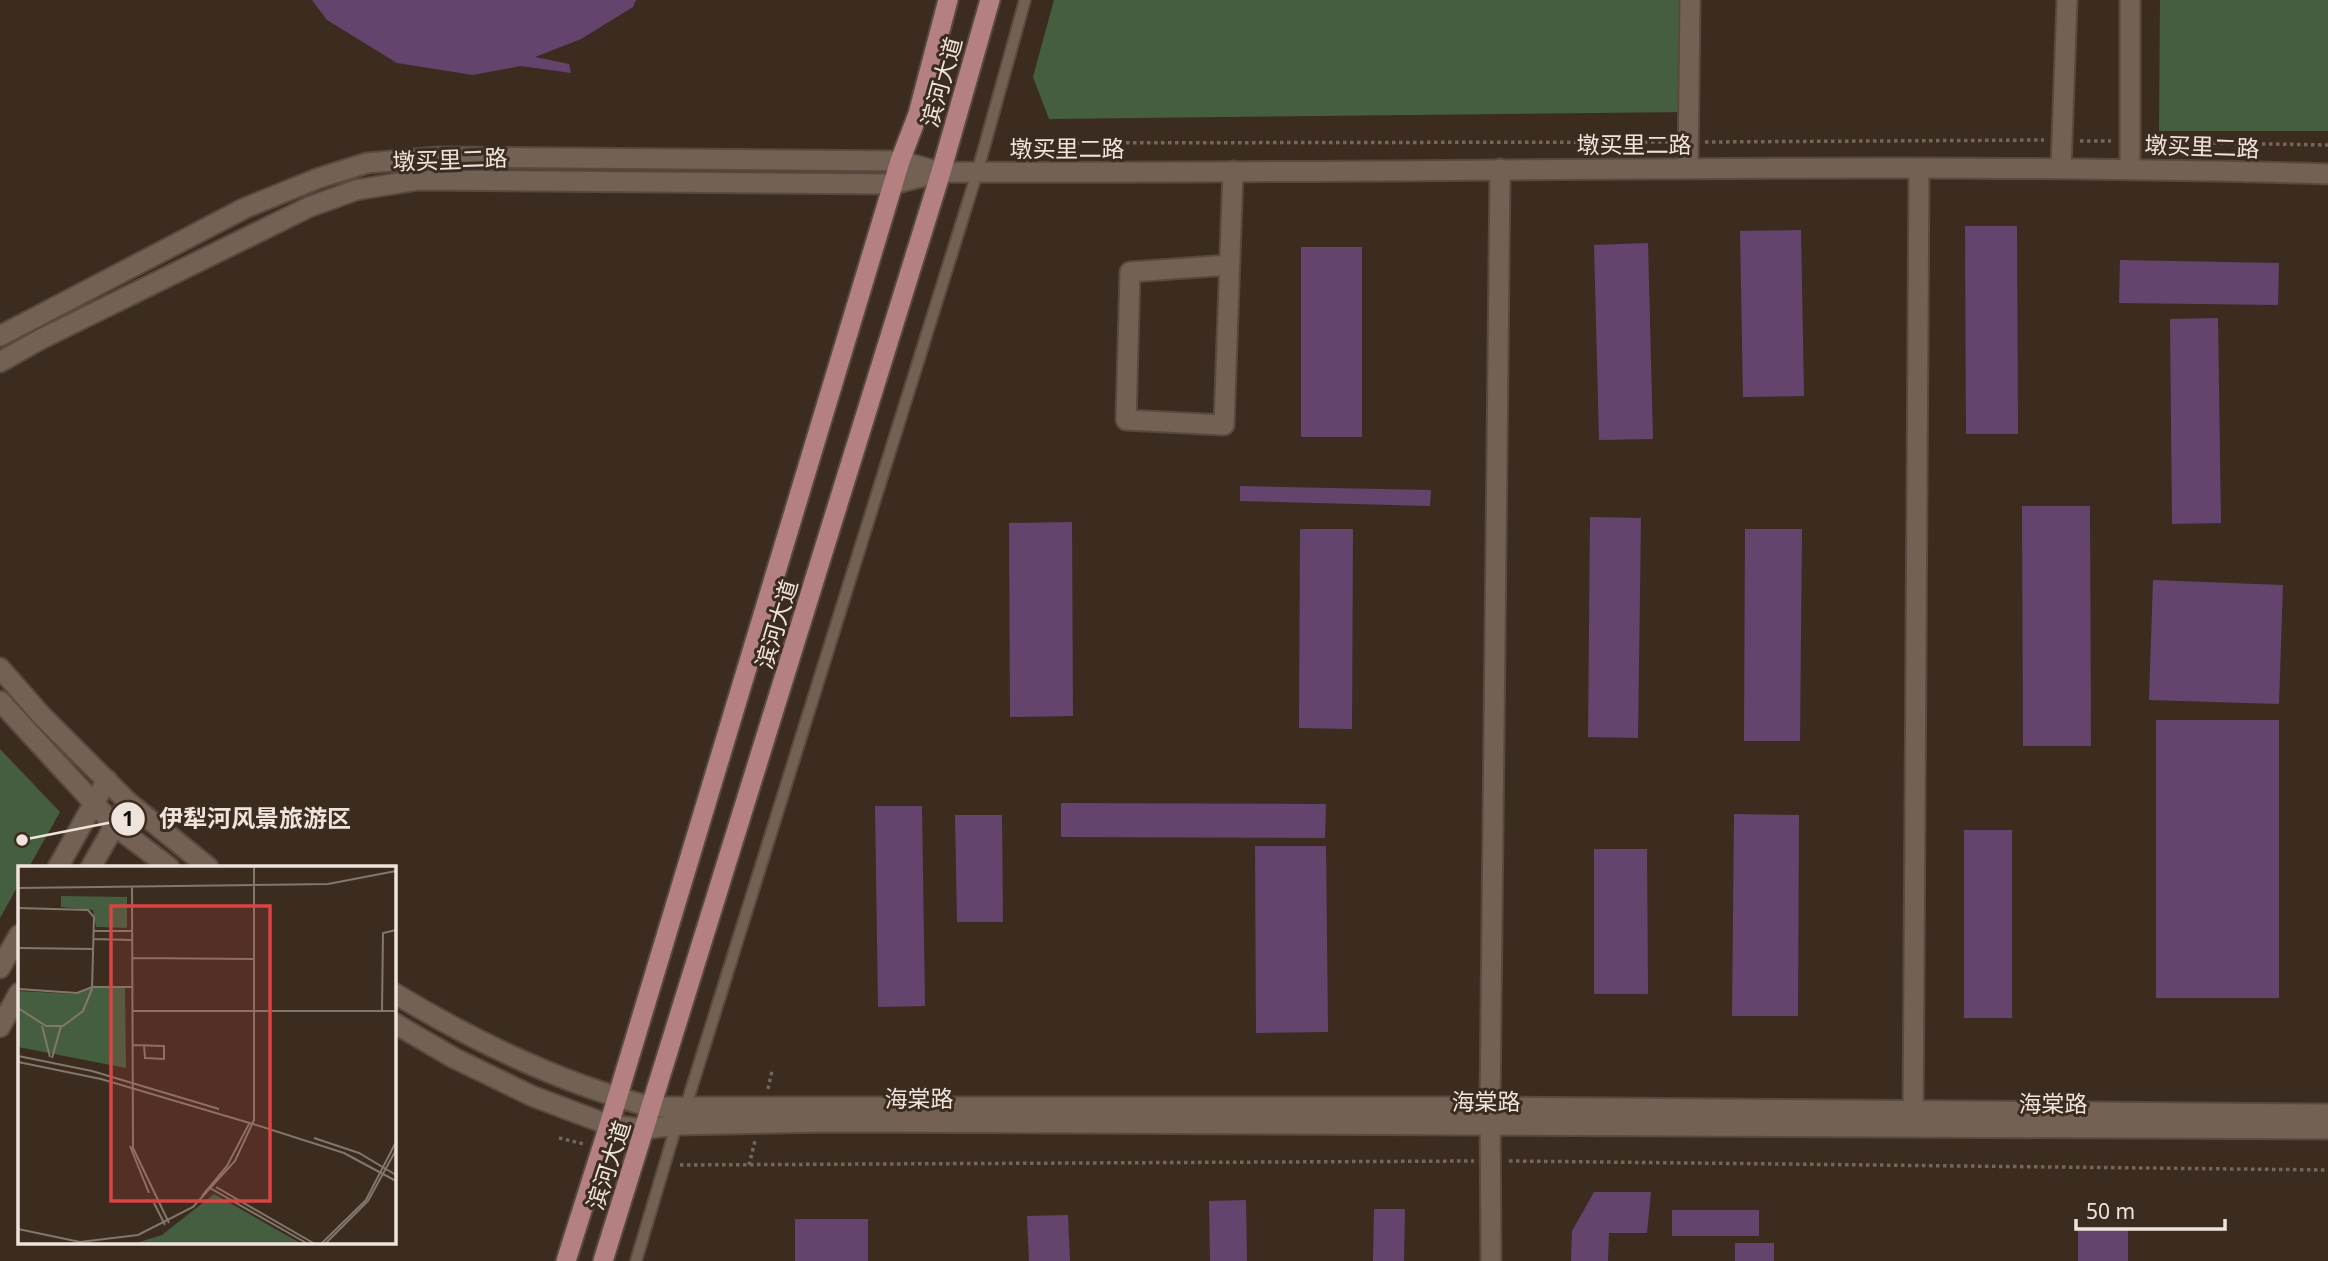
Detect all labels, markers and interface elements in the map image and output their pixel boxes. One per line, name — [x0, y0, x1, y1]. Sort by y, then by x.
street label: 滨河大道 — [913, 33, 969, 131]
street label: 墩买里二路 — [1577, 128, 1692, 160]
street label: 墩买里二路 — [2144, 128, 2260, 164]
street label: 墩买里二路 — [1010, 132, 1125, 164]
street label: 墩买里二路 — [392, 141, 508, 177]
street label: 滨河大道 — [747, 575, 805, 673]
callout: 伊犁河风景旅游区 — [110, 797, 365, 842]
text: 伊犁河风景旅游区 — [159, 801, 351, 834]
text: 1 — [122, 804, 134, 832]
inset map — [18, 866, 396, 1244]
street label: 海棠路 — [885, 1082, 954, 1114]
street label: 海棠路 — [1452, 1085, 1521, 1117]
street label: 海棠路 — [2019, 1087, 2088, 1119]
street label: 滨河大道 — [579, 1116, 637, 1214]
scale bar — [2076, 1188, 2225, 1232]
text: 50 m — [2086, 1197, 2135, 1225]

